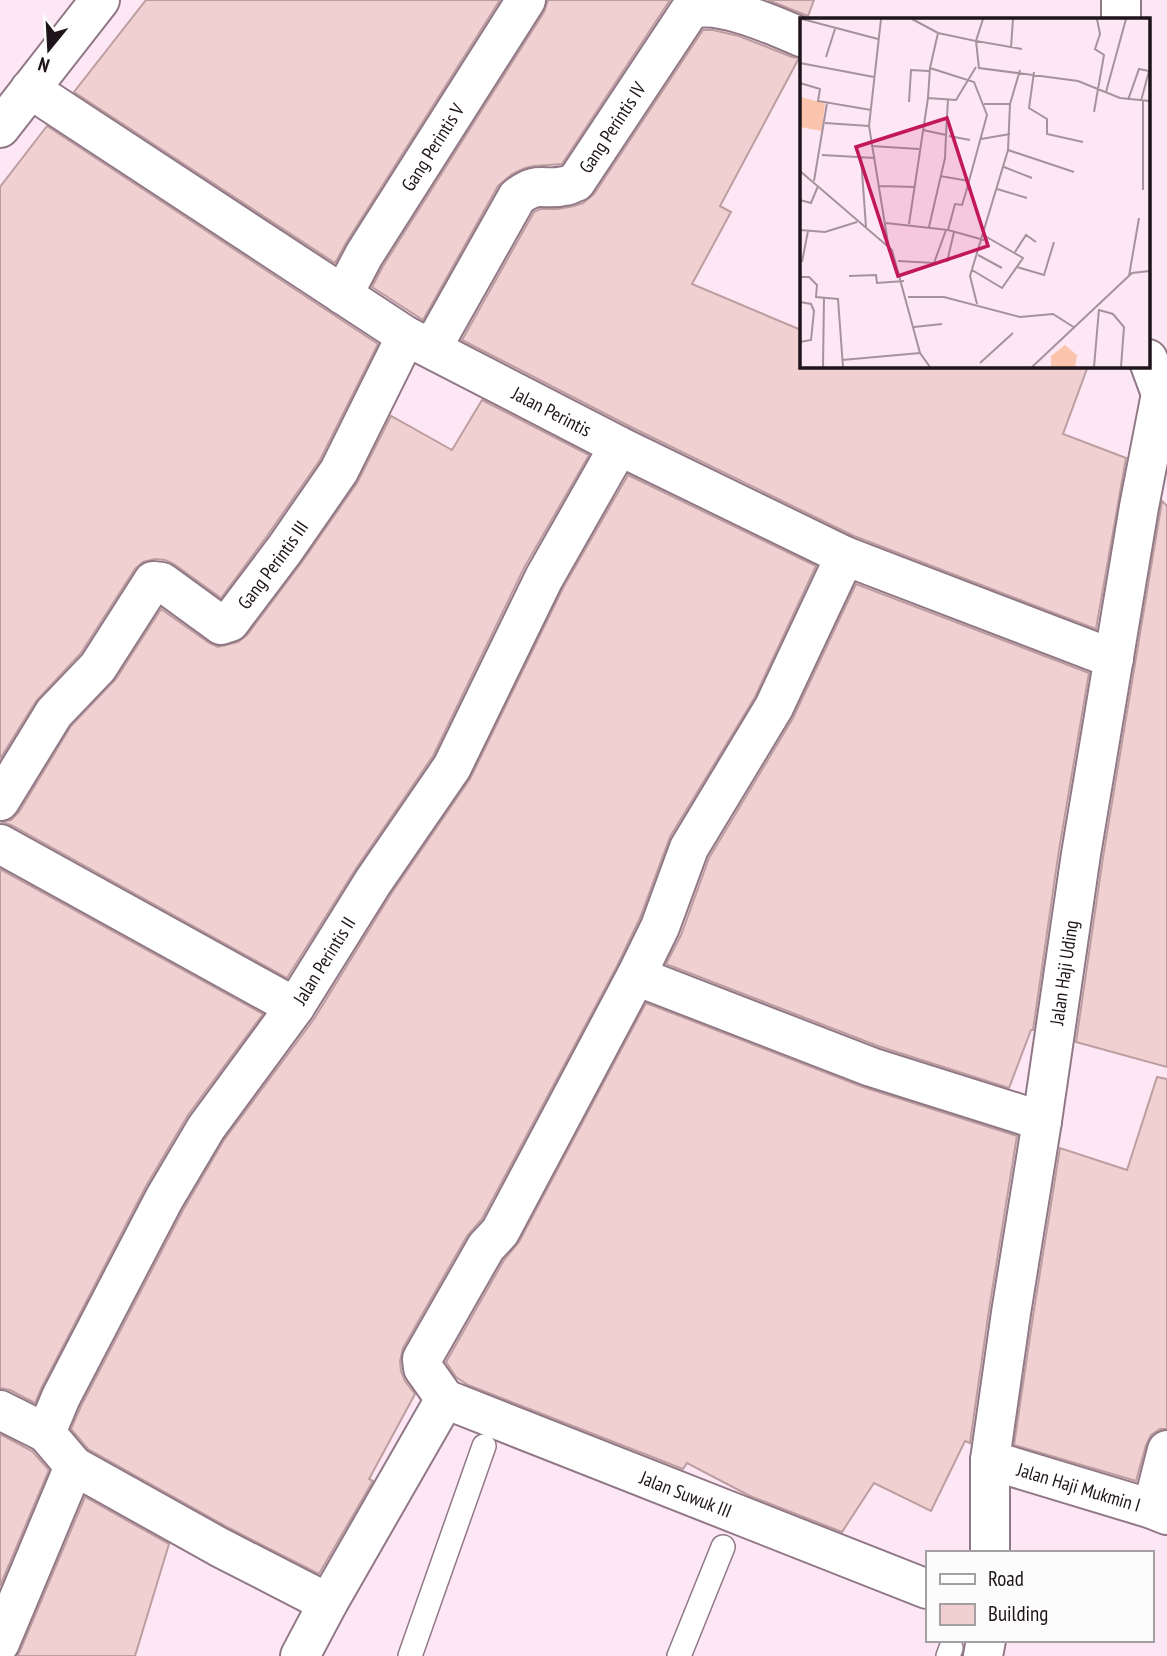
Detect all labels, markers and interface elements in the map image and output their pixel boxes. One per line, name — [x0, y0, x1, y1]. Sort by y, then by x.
north arrow — [14, 14, 84, 84]
inset map — [800, 18, 1150, 368]
text: N — [35, 52, 52, 78]
street label: Gang Perintis IV — [573, 77, 651, 178]
street label: Gang Perintis V — [396, 99, 469, 195]
street label: Jalan Perintis — [507, 380, 596, 442]
street label: Gang Perintis III — [232, 516, 313, 614]
street label: Jalan Perintis II — [287, 912, 360, 1010]
street label: Jalan Haji Uding — [1044, 919, 1083, 1027]
street label: Jalan Haji Mukmin I — [1013, 1457, 1144, 1517]
street label: Jalan Suwuk III — [636, 1465, 735, 1523]
legend — [926, 1551, 1153, 1642]
text: Road — [988, 1565, 1024, 1592]
text: Building — [988, 1600, 1048, 1627]

